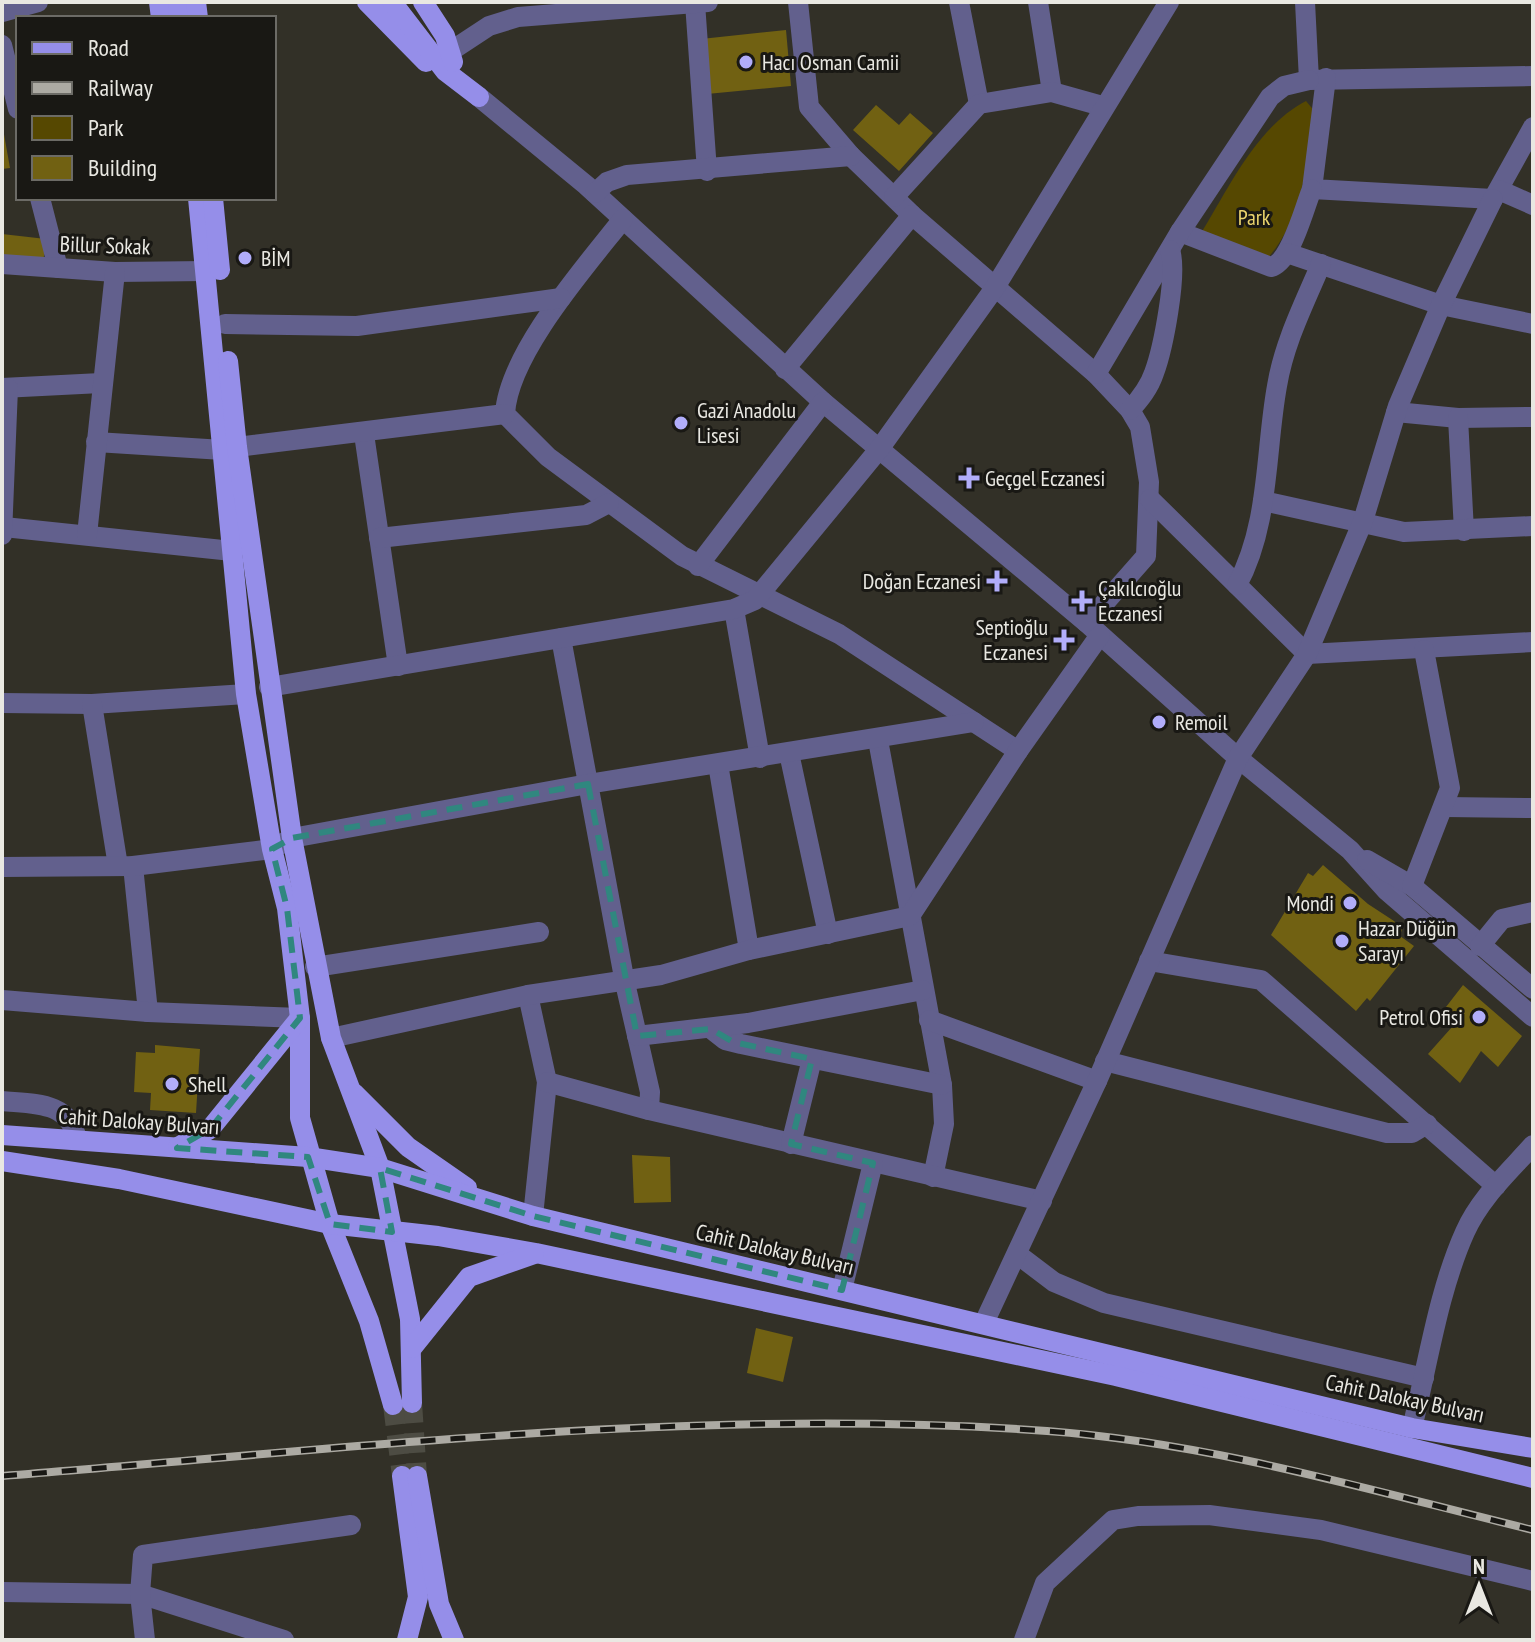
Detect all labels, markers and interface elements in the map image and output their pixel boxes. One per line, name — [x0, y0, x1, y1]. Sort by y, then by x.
legend — [16, 16, 276, 200]
text: Road — [88, 32, 129, 63]
place label: Hacı Osman Camii — [762, 48, 899, 76]
marker: Hacı Osman Camii — [737, 53, 755, 71]
text: Railway — [88, 72, 153, 103]
text: Park — [88, 112, 124, 143]
text: Building — [88, 152, 157, 183]
park label: Park — [1238, 203, 1271, 231]
street label: Billur Sokak — [59, 229, 151, 261]
place label: BİM — [261, 244, 291, 272]
marker: BİM — [236, 249, 254, 267]
place label: Gazi Anadolu Lisesi — [697, 396, 796, 449]
marker: Gazi Anadolu Lisesi — [672, 414, 690, 432]
place label: Geçgel Eczanesi — [985, 464, 1105, 492]
marker: Geçgel Eczanesi — [960, 469, 978, 487]
place label: Doğan Eczanesi — [863, 567, 981, 595]
marker: Doğan Eczanesi — [988, 572, 1006, 590]
place label: Çakılcıoğlu Eczanesi — [1098, 574, 1181, 627]
marker: Çakılcıoğlu Eczanesi — [1073, 592, 1091, 610]
place label: Septioğlu Eczanesi — [975, 613, 1048, 666]
marker: Septioğlu Eczanesi — [1055, 631, 1073, 649]
place label: Remoil — [1175, 708, 1228, 736]
marker: Remoil — [1150, 713, 1168, 731]
place label: Mondi — [1287, 889, 1334, 917]
marker: Mondi — [1341, 894, 1359, 912]
place label: Hazar Düğün Sarayı — [1358, 914, 1456, 967]
marker: Hazar Düğün Sarayı — [1333, 932, 1351, 950]
place label: Petrol Ofisi — [1379, 1003, 1463, 1031]
marker: Petrol Ofisi — [1470, 1008, 1488, 1026]
place label: Shell — [188, 1070, 227, 1098]
marker: Shell — [163, 1075, 181, 1093]
street label: Cahit Dalokay Bulvarı — [57, 1101, 221, 1141]
street label: Cahit Dalokay Bulvarı — [693, 1217, 857, 1281]
street label: Cahit Dalokay Bulvarı — [1323, 1368, 1487, 1428]
north arrow — [1439, 1546, 1519, 1626]
text: N — [1473, 1552, 1485, 1580]

